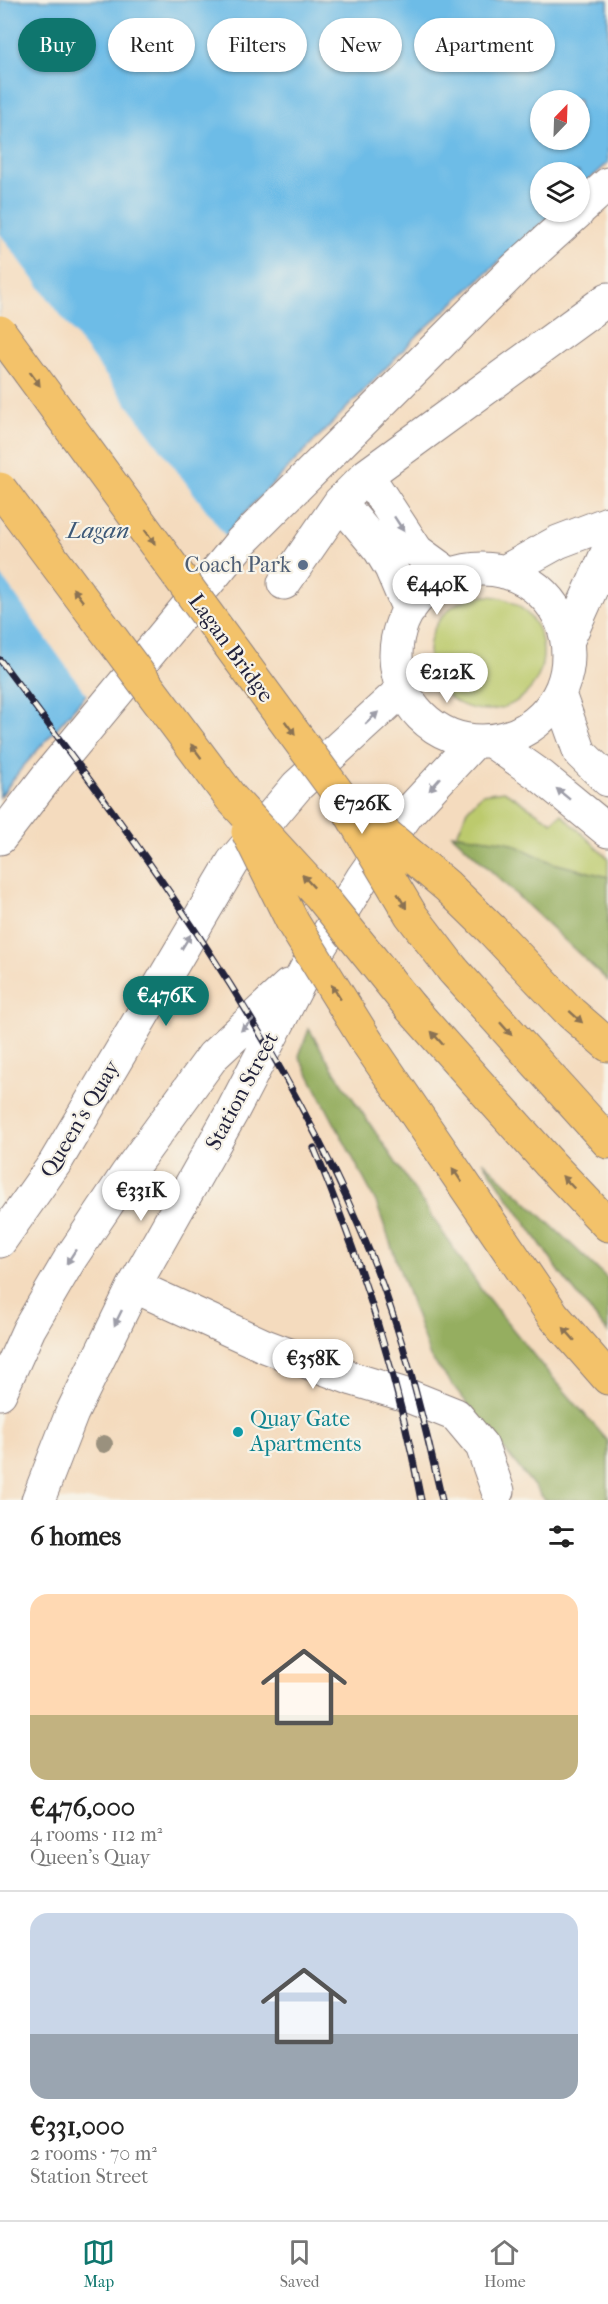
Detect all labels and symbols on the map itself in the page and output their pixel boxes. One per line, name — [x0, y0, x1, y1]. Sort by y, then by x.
north arrow — [530, 90, 590, 150]
one-way arrow — [28, 372, 40, 387]
water label: Lagan — [64, 516, 130, 544]
one-way arrow — [394, 516, 405, 532]
one-way arrow — [144, 528, 156, 544]
place label: Coach Park — [184, 552, 292, 578]
marker: Coach Park — [296, 558, 310, 572]
pin: €440K — [395, 565, 479, 616]
one-way arrow — [72, 588, 84, 604]
street label: Lagan Bridge — [183, 589, 279, 707]
pin: €212K — [405, 653, 489, 704]
one-way arrow — [364, 711, 379, 725]
one-way arrow — [283, 720, 295, 735]
one-way arrow — [189, 743, 202, 759]
one-way arrow — [429, 776, 442, 791]
pin: €726K — [320, 784, 404, 835]
one-way arrow — [555, 788, 571, 801]
one-way arrow — [302, 874, 315, 889]
one-way arrow — [397, 893, 408, 909]
one-way arrow — [181, 934, 192, 950]
pin: €476K — [124, 976, 208, 1027]
one-way arrow — [331, 984, 342, 1000]
one-way arrow — [569, 1010, 584, 1024]
one-way arrow — [240, 1017, 254, 1031]
one-way arrow — [499, 1021, 512, 1036]
street label: Station Street — [200, 1027, 284, 1155]
one-way arrow — [430, 1030, 444, 1045]
street label: Queen's Quay — [35, 1055, 126, 1182]
one-way arrow — [451, 1167, 463, 1183]
pin: €331K — [99, 1171, 183, 1222]
one-way arrow — [561, 1176, 575, 1190]
one-way arrow — [66, 1249, 77, 1266]
one-way arrow — [113, 1309, 123, 1326]
one-way arrow — [563, 1327, 576, 1342]
pin: €358K — [271, 1339, 355, 1390]
place label: Quay Gate Apartments — [249, 1406, 361, 1457]
marker: Quay Gate Apartments — [231, 1425, 245, 1439]

